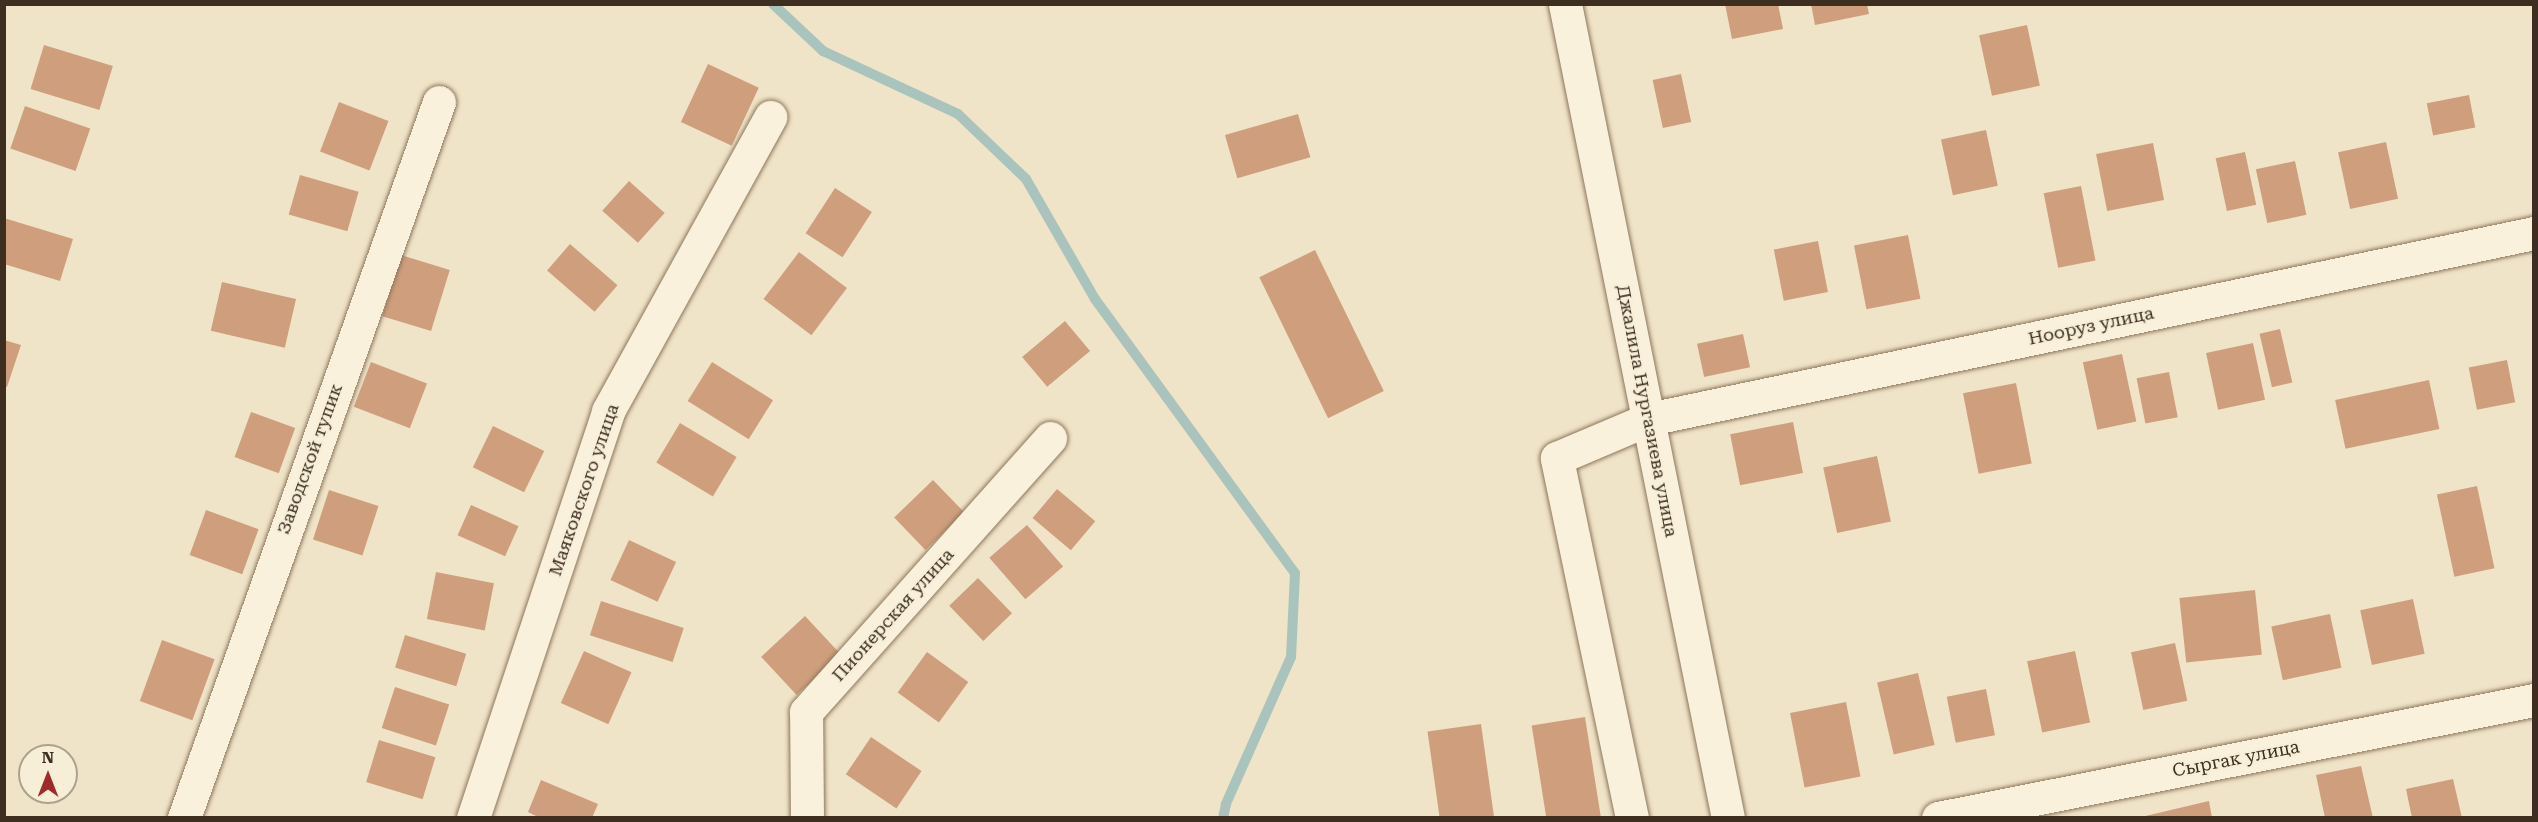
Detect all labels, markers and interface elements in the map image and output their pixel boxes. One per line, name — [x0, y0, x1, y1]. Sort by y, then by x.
street label: Джалила Нургазиева улица — [1612, 283, 1682, 539]
street label: Нооруз улица — [2026, 302, 2156, 350]
street label: Заводской тупик — [273, 381, 347, 537]
street label: Маяковского улица — [544, 401, 624, 579]
street label: Пионерская улица — [828, 544, 958, 686]
street label: Сыргак улица — [2171, 736, 2301, 782]
north arrow — [18, 744, 78, 804]
text: N — [42, 748, 54, 767]

